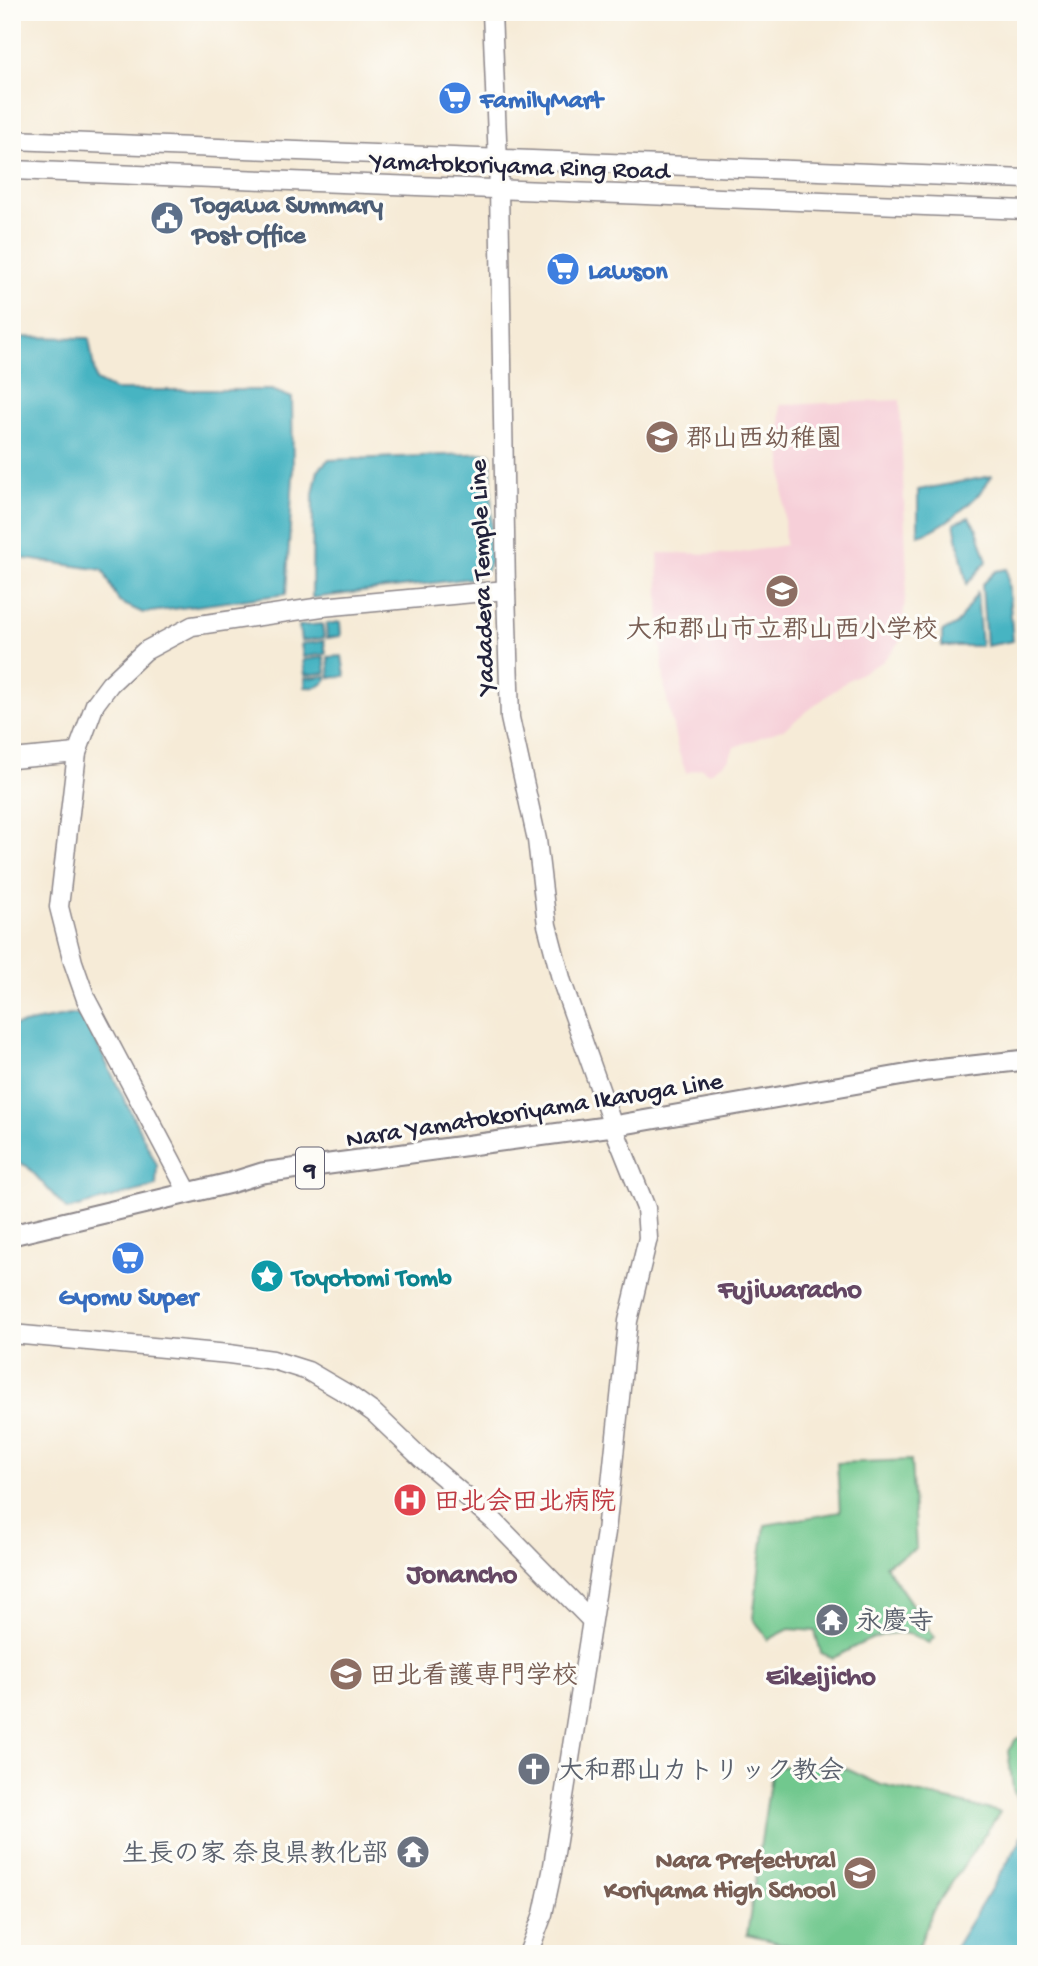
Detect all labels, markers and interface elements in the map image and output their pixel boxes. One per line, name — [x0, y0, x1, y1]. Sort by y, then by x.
supermarket icon: FamilyMart — [436, 79, 474, 117]
place label: FamilyMart — [479, 87, 605, 118]
street label: Yamatokoriyama Ring Road — [368, 148, 672, 189]
place label: Togawa Summary Post Office — [190, 192, 383, 253]
public building icon: Togawa Summary Post Office — [148, 199, 186, 237]
supermarket icon: Lawson — [544, 250, 582, 288]
place label: Lawson — [588, 258, 668, 289]
school or university icon: 郡山西幼稚園 — [643, 418, 681, 456]
place label: 郡山西幼稚園 — [686, 424, 842, 457]
street label: Yadadera Temple Line — [465, 458, 504, 697]
school or university icon: 大和郡山市立郡山西小学校 — [763, 572, 801, 610]
place label: 大和郡山市立郡山西小学校 — [626, 615, 938, 648]
street label: Nara Yamatokoriyama Ikaruga Line — [344, 1067, 726, 1158]
road number: 9 — [296, 1148, 324, 1188]
supermarket icon: Gyomu Super — [109, 1239, 147, 1277]
place icon: Toyotomi Tomb — [248, 1257, 286, 1295]
place label: Toyotomi Tomb — [290, 1265, 452, 1296]
district label: Fujiwaracho — [717, 1275, 862, 1308]
place label: Gyomu Super — [58, 1284, 200, 1315]
hospital icon: 田北会田北病院 — [391, 1481, 429, 1519]
place label: 田北会田北病院 — [434, 1487, 616, 1520]
district label: Jonancho — [406, 1560, 518, 1593]
temple icon: 永慶寺 — [813, 1601, 851, 1639]
place label: 永慶寺 — [856, 1607, 934, 1640]
school or university icon: 田北看護専門学校 — [327, 1655, 365, 1693]
place label: 田北看護専門学校 — [370, 1661, 578, 1694]
district label: Eikeijicho — [766, 1662, 876, 1695]
church icon: 大和郡山カトリック教会 — [515, 1750, 553, 1788]
place label: 大和郡山カトリック教会 — [558, 1756, 844, 1789]
temple icon: 生長の家 奈良県教化部 — [394, 1833, 432, 1871]
place label: 生長の家 奈良県教化部 — [122, 1839, 388, 1872]
place label: Nara Prefectural Koriyama High School — [603, 1847, 836, 1908]
school or university icon: Nara Prefectural Koriyama High School — [841, 1854, 879, 1892]

